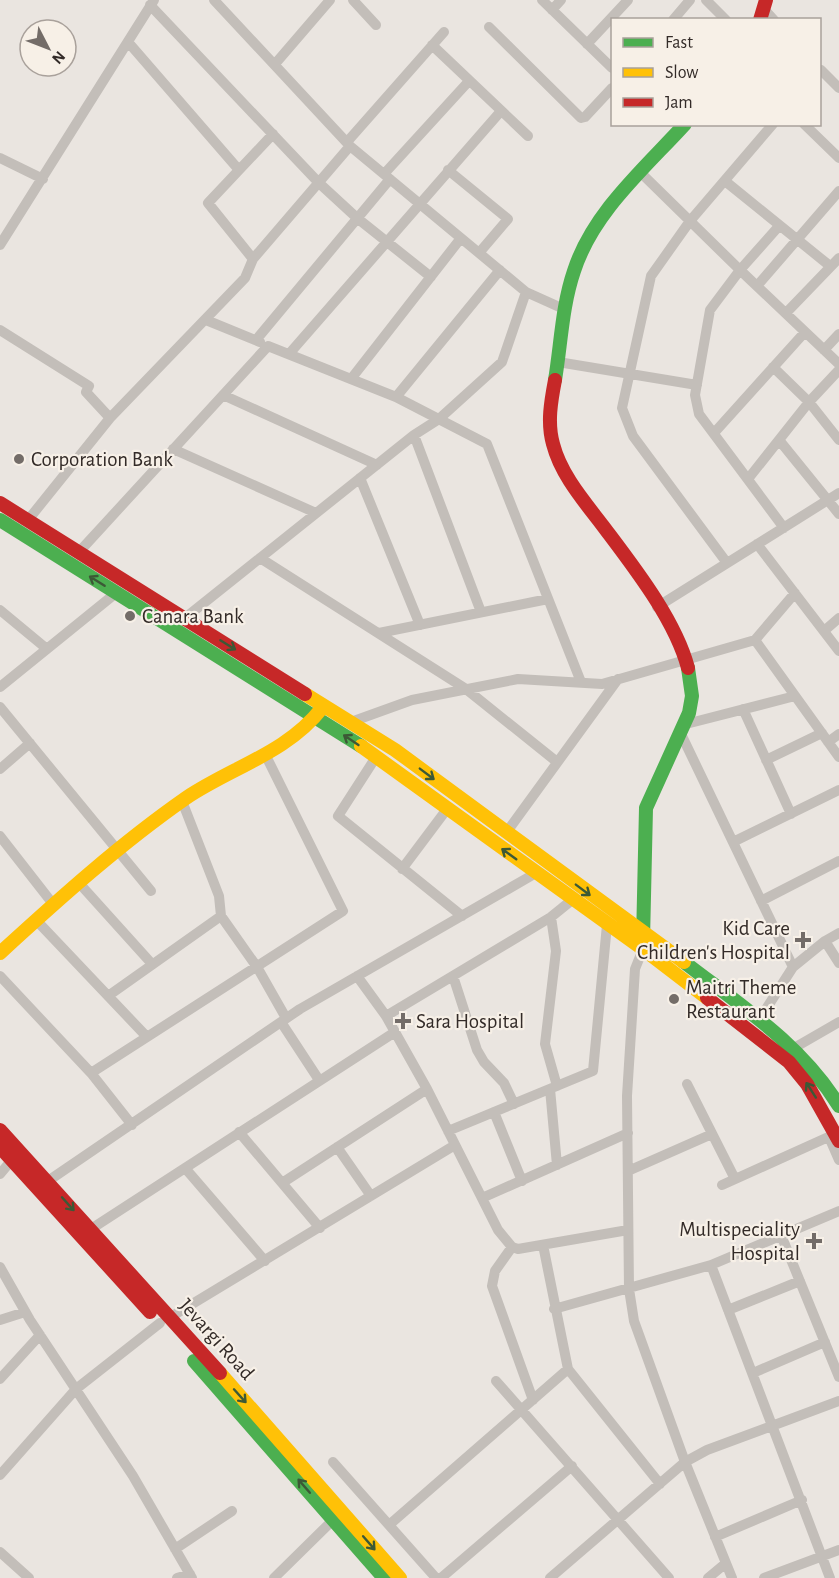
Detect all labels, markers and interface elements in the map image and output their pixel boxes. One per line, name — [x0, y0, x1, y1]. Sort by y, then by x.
north arrow — [18, 18, 78, 78]
legend — [611, 18, 821, 126]
text: Fast — [665, 34, 693, 52]
text: N — [49, 48, 68, 67]
text: Slow — [665, 64, 698, 82]
text: Jam — [665, 94, 693, 112]
place label: Corporation Bank — [31, 449, 173, 470]
marker: Corporation Bank — [12, 452, 26, 466]
one-way arrow — [89, 574, 106, 586]
place label: Canara Bank — [142, 606, 244, 627]
marker: Canara Bank — [123, 609, 137, 623]
one-way arrow — [219, 640, 236, 652]
one-way arrow — [344, 734, 360, 746]
one-way arrow — [418, 767, 434, 780]
one-way arrow — [502, 848, 518, 860]
one-way arrow — [575, 884, 591, 896]
place label: Kid Care Children's Hospital — [637, 918, 790, 963]
marker: Kid Care Children's Hospital — [794, 931, 812, 949]
place label: Maitri Theme Restaurant — [686, 977, 796, 1022]
marker: Maitri Theme Restaurant — [667, 992, 681, 1006]
place label: Sara Hospital — [416, 1011, 524, 1032]
marker: Sara Hospital — [394, 1012, 412, 1030]
one-way arrow — [804, 1082, 816, 1099]
one-way arrow — [61, 1196, 75, 1211]
place label: Multispeciality Hospital — [679, 1219, 800, 1264]
marker: Multispeciality Hospital — [805, 1232, 823, 1250]
street label: Jevargi Road — [175, 1295, 258, 1384]
one-way arrow — [233, 1388, 247, 1403]
one-way arrow — [297, 1479, 311, 1494]
one-way arrow — [362, 1535, 376, 1550]

